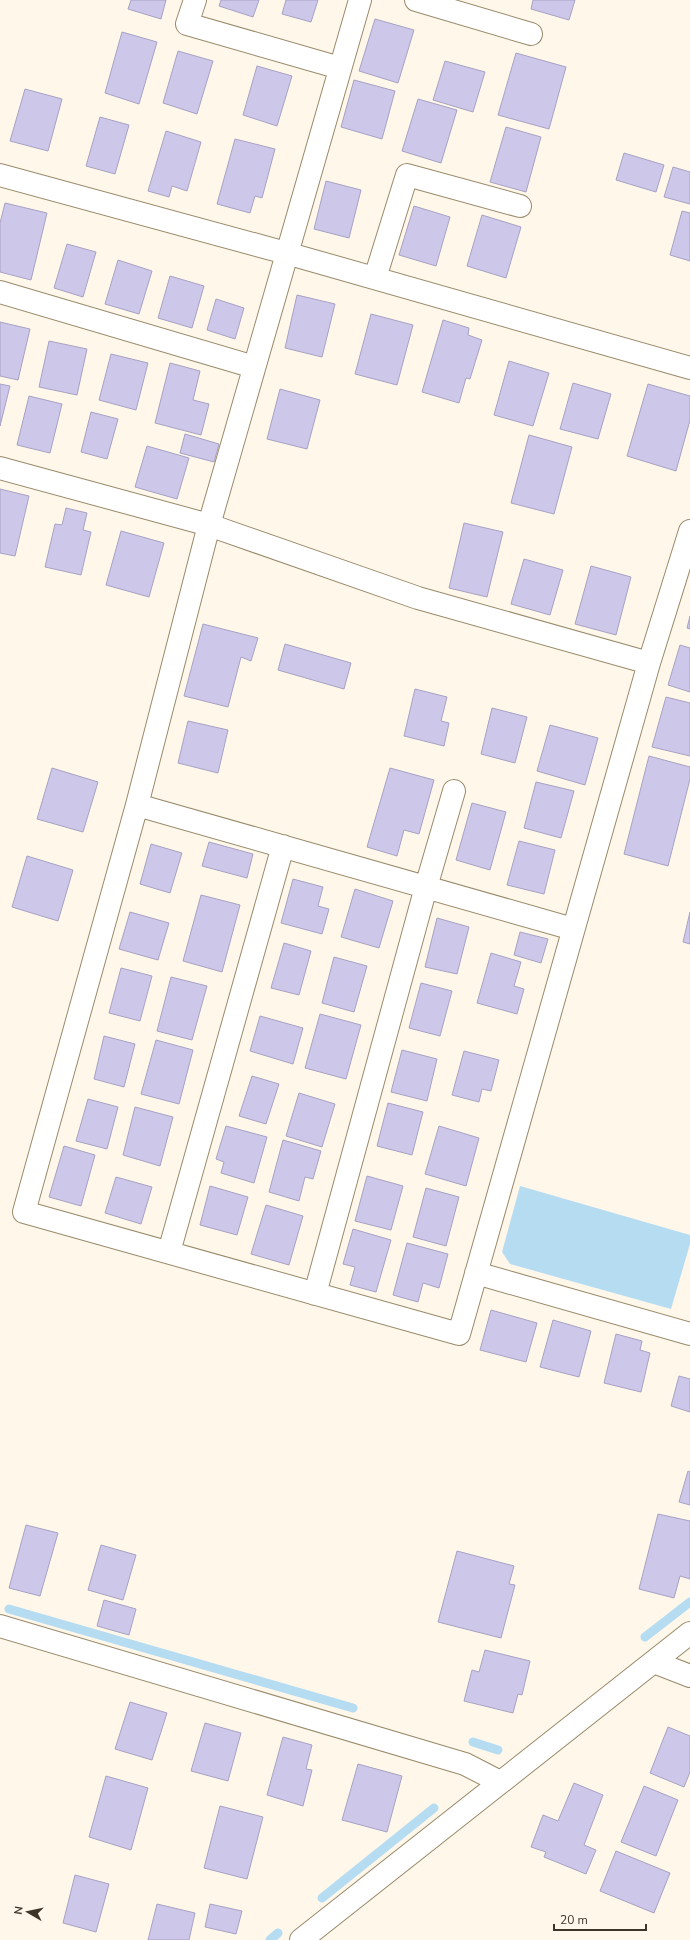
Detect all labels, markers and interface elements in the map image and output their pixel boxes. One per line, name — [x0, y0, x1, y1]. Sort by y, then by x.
north arrow — [8, 1892, 48, 1932]
text: N — [11, 1905, 27, 1916]
scale bar — [554, 1906, 646, 1932]
text: 20 m — [560, 1912, 588, 1928]

